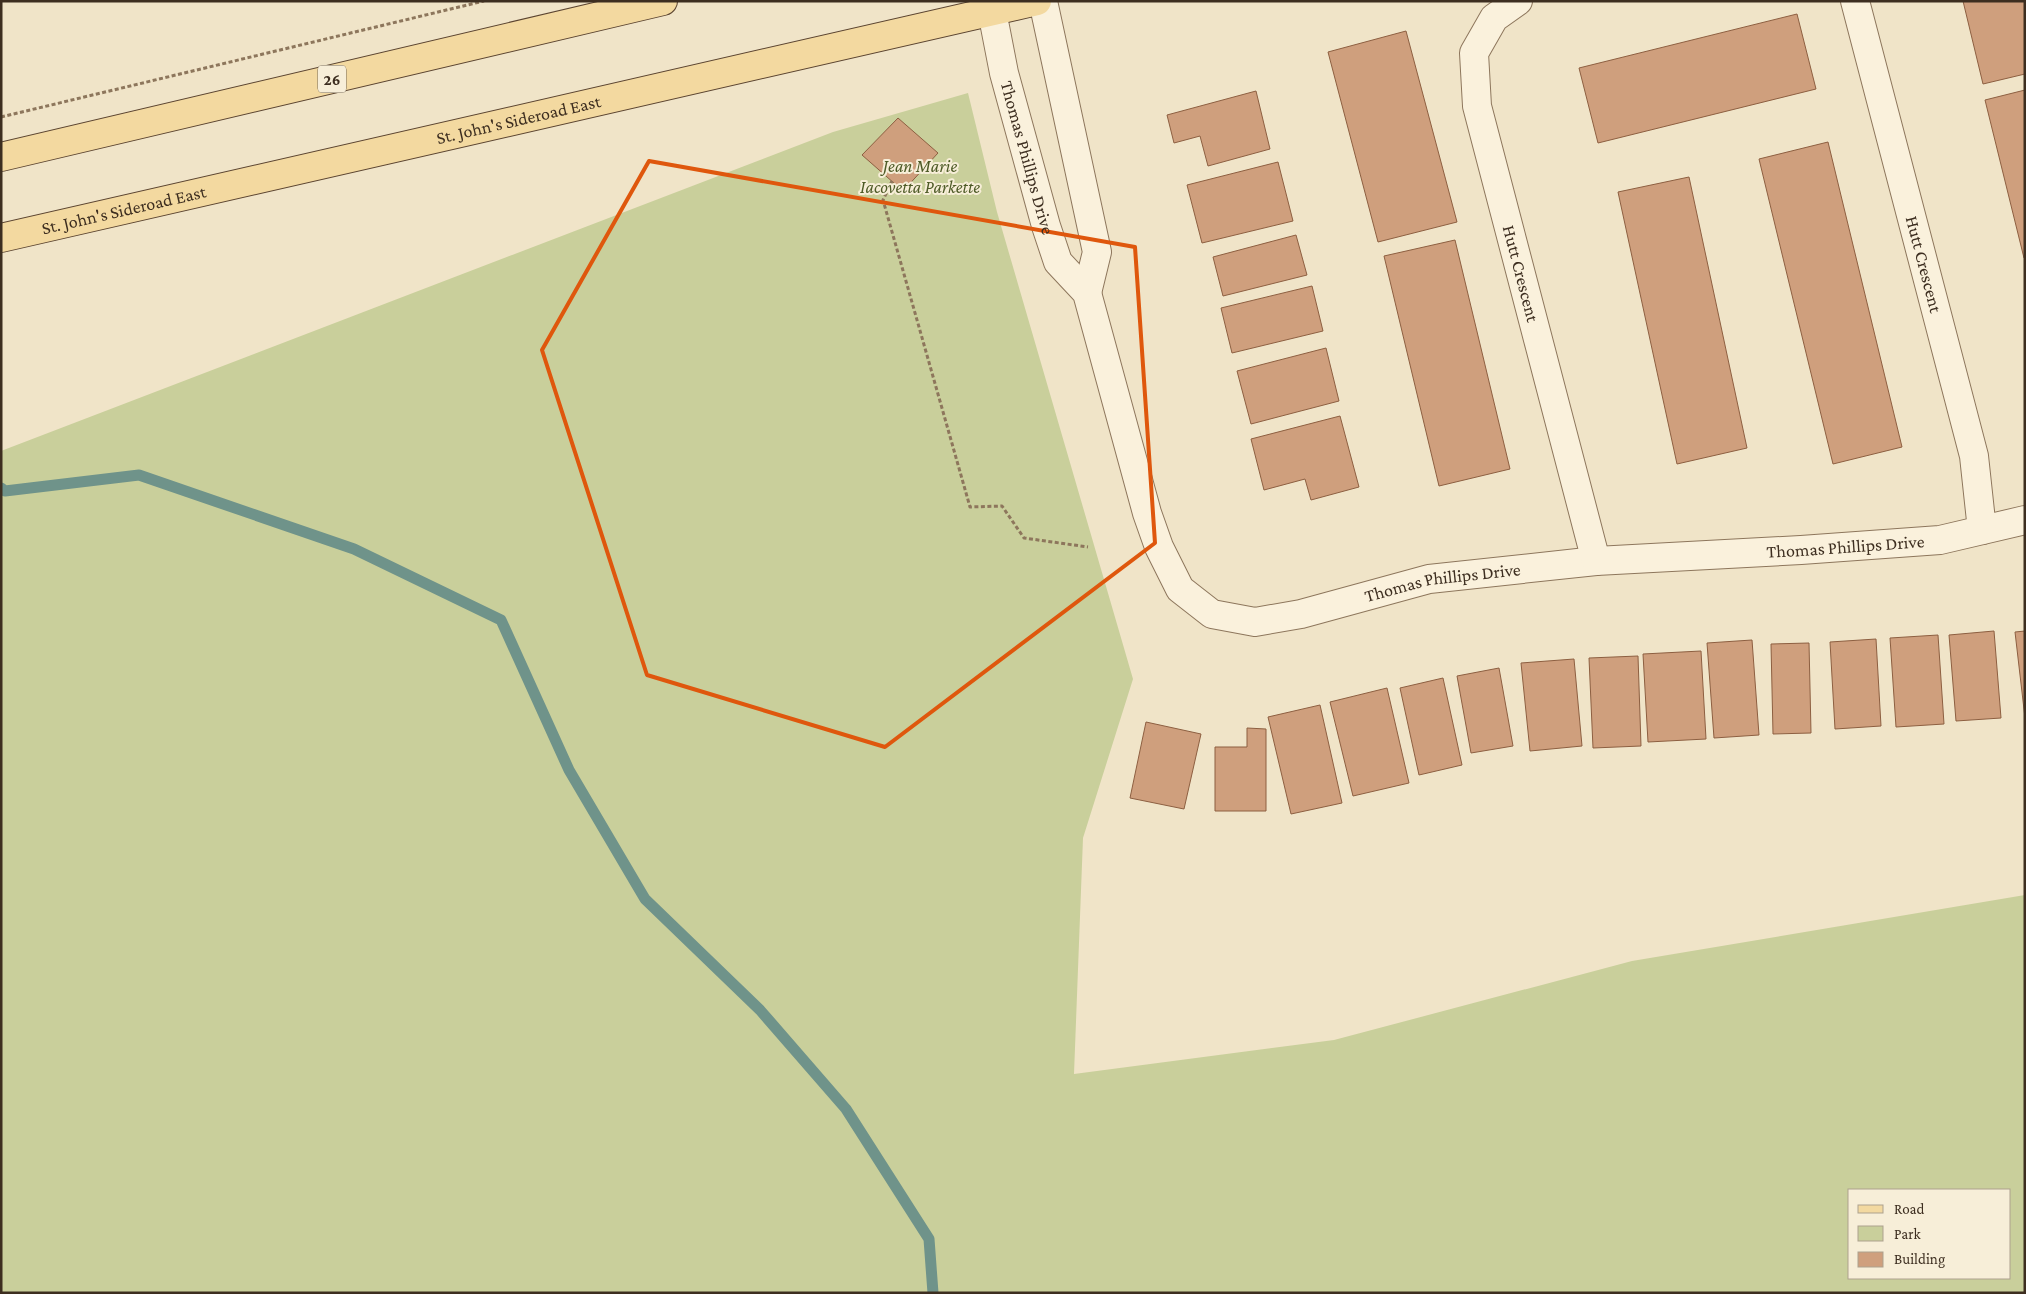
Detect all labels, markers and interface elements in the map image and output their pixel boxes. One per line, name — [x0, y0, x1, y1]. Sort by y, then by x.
road number: 26 — [318, 66, 346, 92]
street label: Thomas Phillips Drive — [997, 79, 1058, 237]
street label: St. John's Sideroad East — [435, 91, 604, 148]
park label: Jean Marie Iacovetta Parkette — [860, 156, 980, 197]
street label: St. John's Sideroad East — [40, 181, 209, 238]
street label: Hutt Crescent — [1902, 214, 1946, 316]
street label: Hutt Crescent — [1499, 223, 1543, 325]
street label: Thomas Phillips Drive — [1766, 531, 1925, 562]
street label: Thomas Phillips Drive — [1362, 559, 1522, 606]
legend — [1848, 1189, 2011, 1279]
text: Road — [1894, 1201, 1925, 1217]
text: Park — [1894, 1226, 1921, 1242]
text: Building — [1894, 1251, 1945, 1268]

